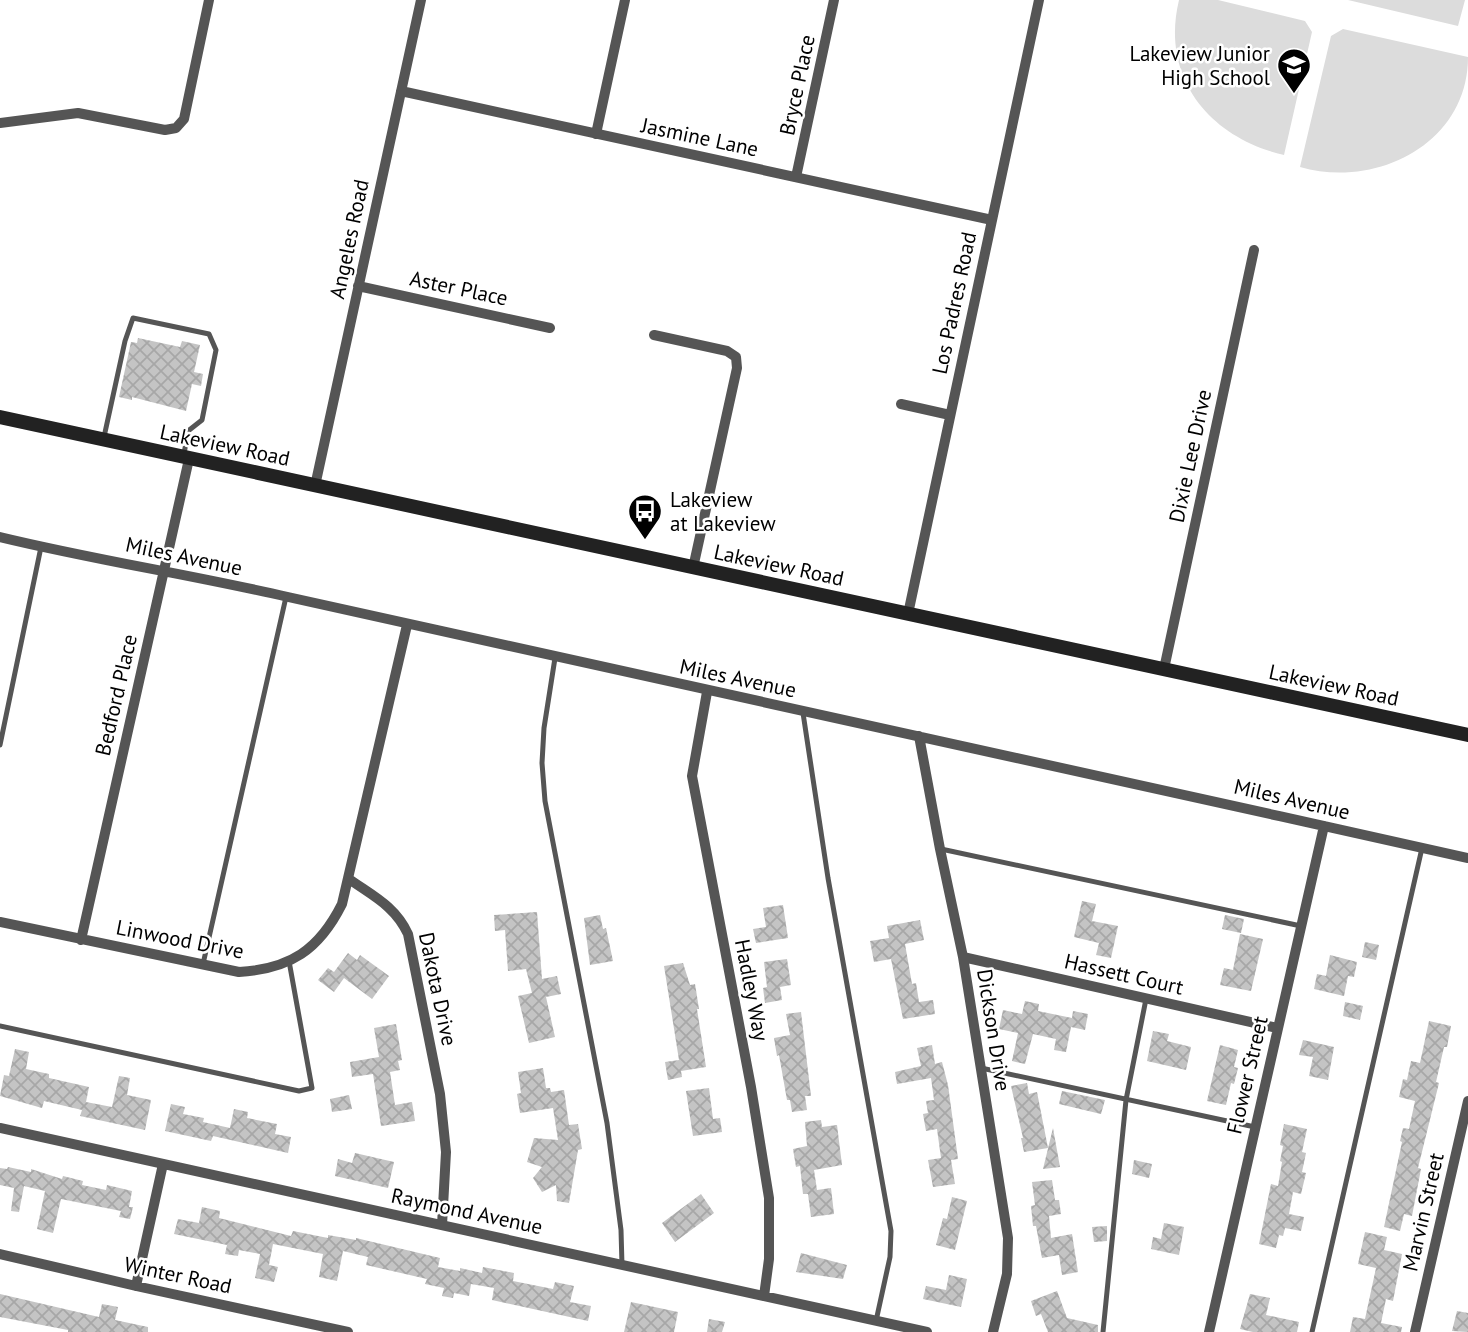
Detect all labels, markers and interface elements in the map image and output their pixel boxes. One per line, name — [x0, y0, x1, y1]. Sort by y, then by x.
street label: Bryce Place — [773, 32, 821, 138]
place label: Lakeview Junior High School — [1129, 40, 1270, 91]
school or university icon: Lakeview Junior High School — [1275, 46, 1313, 95]
street label: Jasmine Lane — [638, 111, 761, 163]
street label: Angeles Road — [323, 177, 375, 301]
street label: Los Padres Road — [926, 229, 982, 377]
street label: Aster Place — [408, 264, 510, 312]
street label: Dixie Lee Drive — [1163, 387, 1217, 525]
street label: Lakeview Road — [158, 418, 292, 472]
place label: Lakeview at Lakeview — [670, 486, 776, 537]
bus stop icon: Lakeview at Lakeview — [626, 492, 664, 541]
street label: Miles Avenue — [123, 530, 245, 582]
street label: Lakeview Road — [712, 538, 846, 592]
street label: Bedford Place — [89, 632, 143, 758]
street label: Miles Avenue — [677, 652, 799, 704]
street label: Lakeview Road — [1267, 658, 1401, 712]
street label: Miles Avenue — [1231, 773, 1353, 825]
street label: Linwood Drive — [114, 913, 246, 965]
street label: Dakota Drive — [413, 930, 463, 1048]
street label: Hadley Way — [729, 937, 775, 1043]
street label: Hassett Court — [1062, 947, 1186, 1001]
street label: Dickson Drive — [971, 967, 1017, 1093]
street label: Flower Street — [1220, 1013, 1274, 1137]
street label: Marvin Street — [1396, 1150, 1450, 1274]
street label: Raymond Avenue — [389, 1182, 545, 1240]
street label: Winter Road — [122, 1250, 234, 1300]

